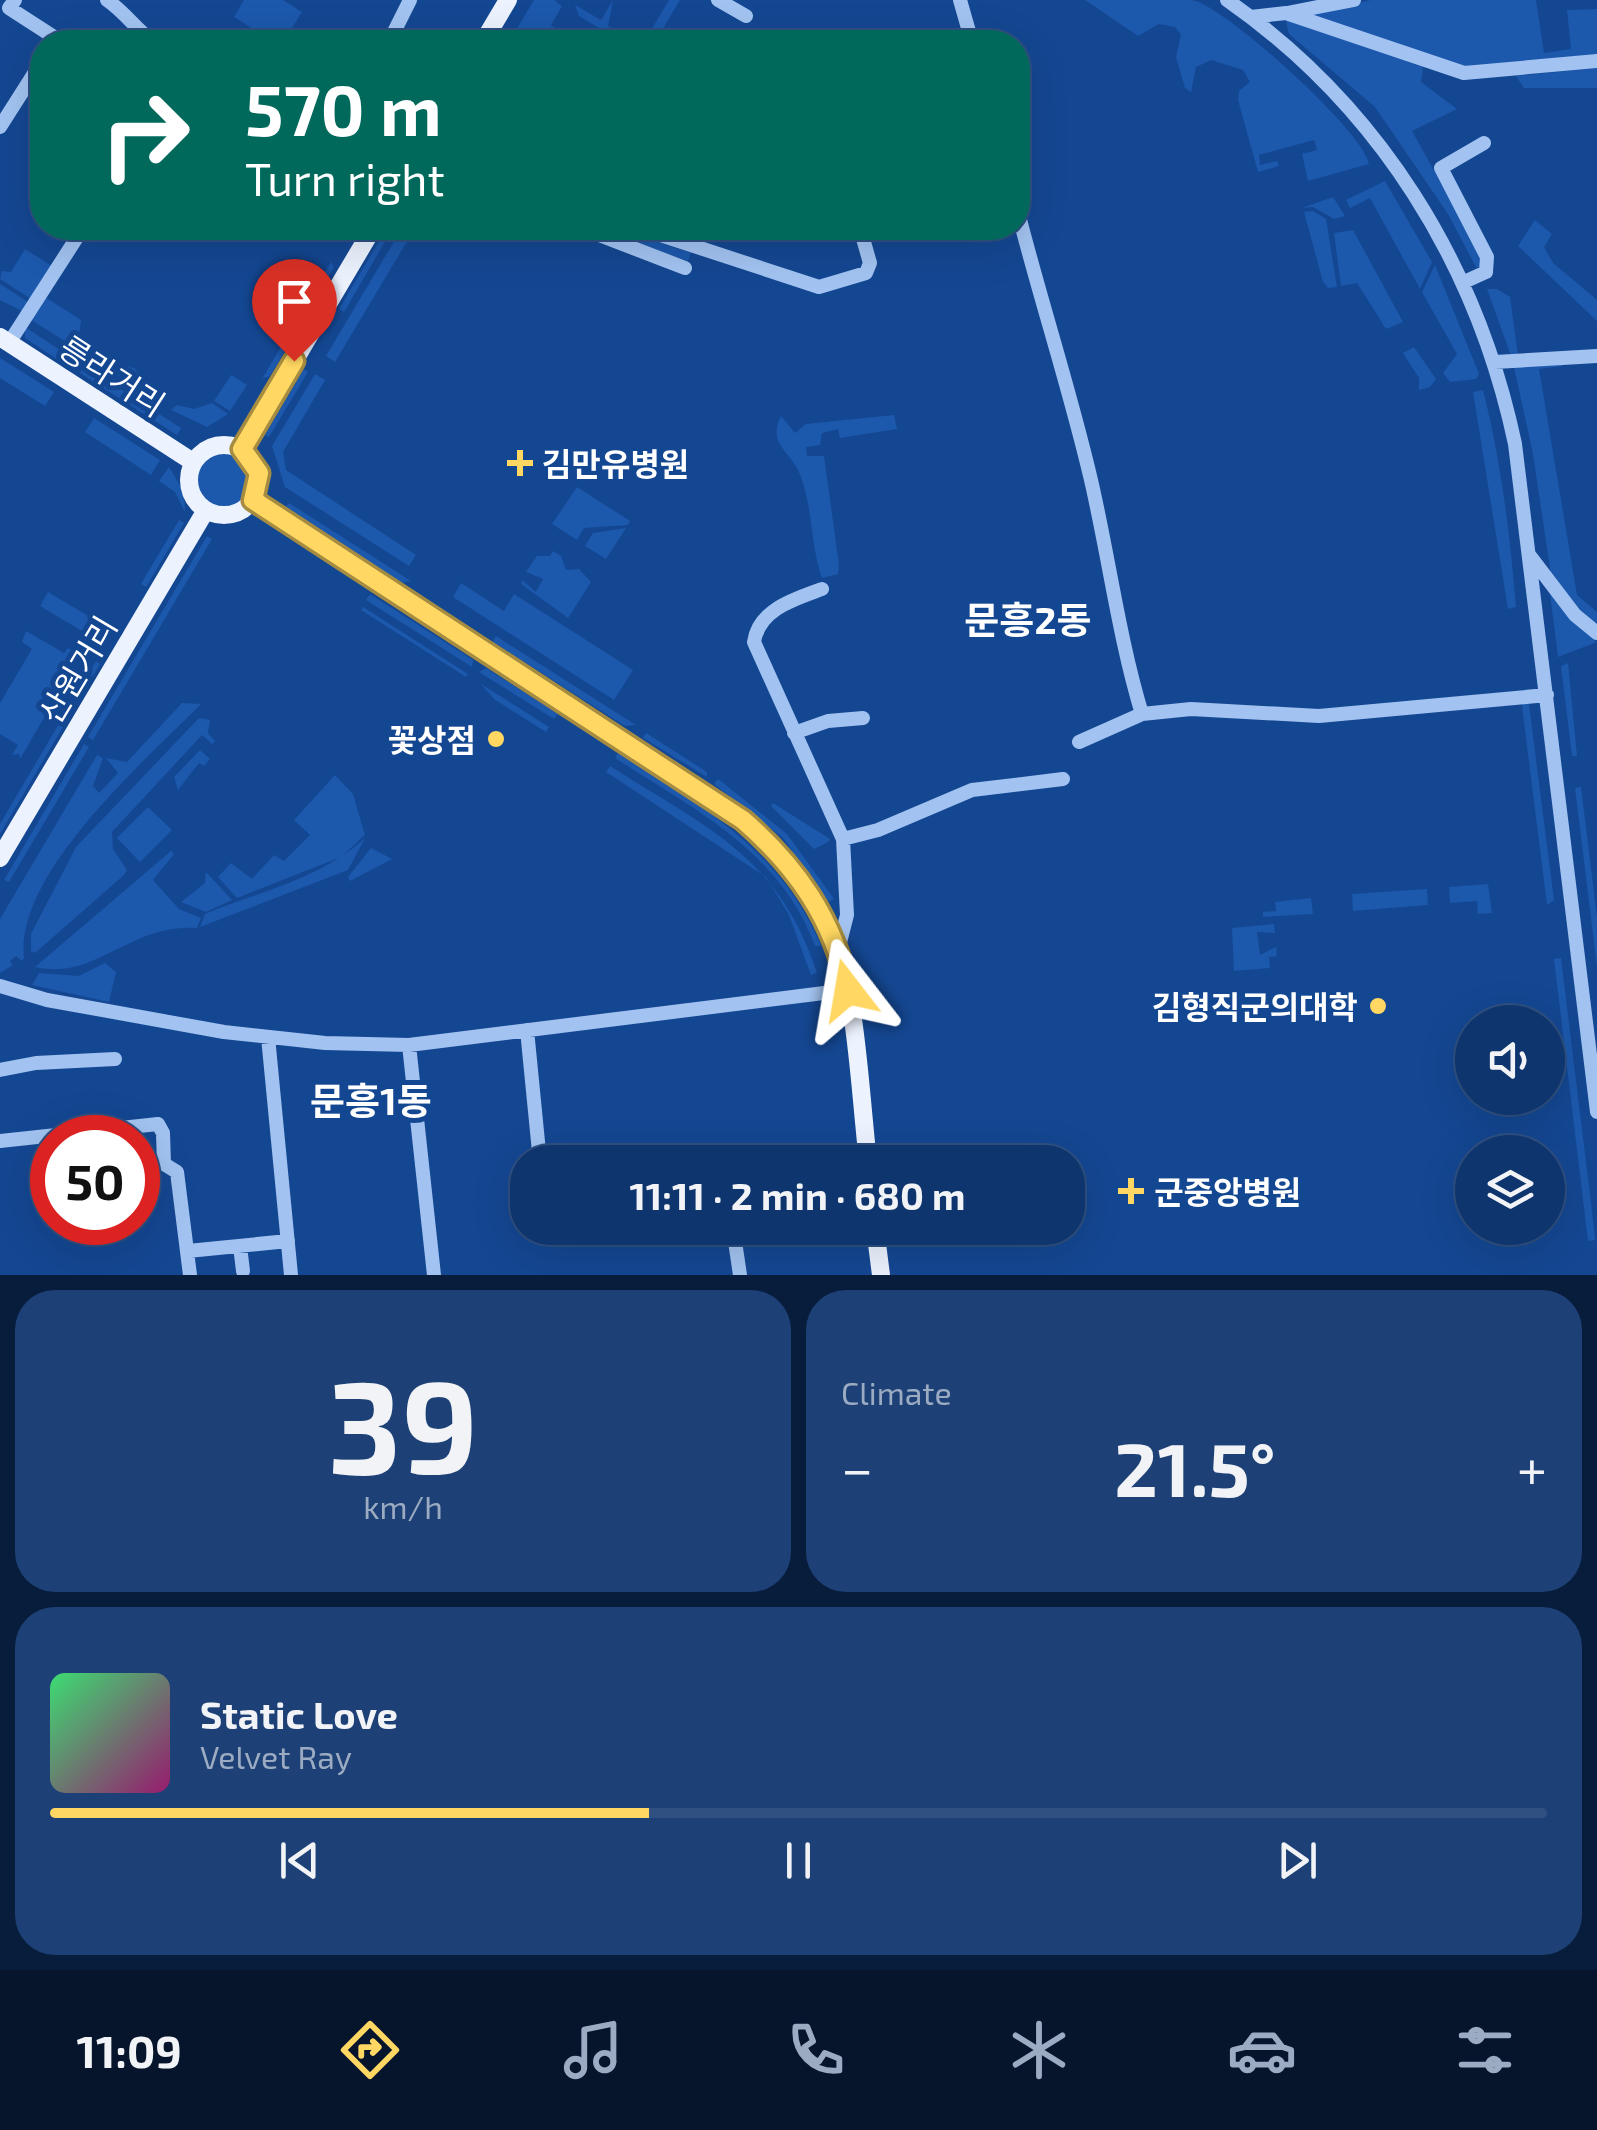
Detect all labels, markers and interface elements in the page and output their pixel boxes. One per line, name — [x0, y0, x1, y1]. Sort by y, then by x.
text: 570 m — [245, 66, 442, 150]
icon: right — [80, 70, 210, 200]
text: Turn right — [245, 151, 445, 205]
pin — [252, 259, 337, 362]
icon: arrive — [267, 274, 322, 329]
street label: 릉라거리 — [53, 327, 173, 423]
place label: 김만유병원 — [542, 444, 689, 482]
marker: 김만유병원 — [507, 450, 533, 476]
district label: 문흥2동 — [965, 596, 1091, 642]
street label: 산원거리 — [30, 609, 124, 729]
place label: 꽃상점 — [388, 720, 476, 758]
marker: 꽃상점 — [485, 728, 507, 750]
position arrow — [796, 938, 900, 1042]
place label: 김형직군의대학 — [1152, 987, 1358, 1025]
marker: 김형직군의대학 — [1367, 995, 1389, 1017]
map controls — [1455, 1005, 1565, 1245]
button: sound — [1455, 1005, 1565, 1115]
district label: 문흥1동 — [310, 1077, 432, 1123]
speed limit sign: 50 — [30, 1115, 160, 1245]
button: layers — [1455, 1135, 1565, 1245]
text: 11:11 · 2 min · 680 m — [629, 1172, 966, 1218]
place label: 군중앙병원 — [1154, 1172, 1301, 1210]
marker: 군중앙병원 — [1118, 1178, 1144, 1204]
text: 39 — [328, 1344, 478, 1500]
text: Climate — [841, 1373, 952, 1411]
text: 21.5° — [1114, 1422, 1276, 1512]
text: − — [841, 1434, 873, 1500]
text: + — [1517, 1434, 1547, 1500]
text: km/h — [363, 1487, 443, 1525]
text: Static Love — [200, 1691, 398, 1737]
text: Velvet Ray — [200, 1737, 352, 1775]
icon: previous — [272, 1833, 327, 1888]
icon: pause — [771, 1833, 826, 1888]
icon: next — [1270, 1833, 1325, 1888]
icon: directions — [335, 2015, 405, 2085]
icon: music — [558, 2015, 628, 2085]
icon: phone — [781, 2015, 851, 2085]
icon: climate — [1004, 2015, 1074, 2085]
icon: car — [1227, 2015, 1297, 2085]
icon: filters — [1450, 2015, 1520, 2085]
text: 11:09 — [77, 2023, 182, 2077]

